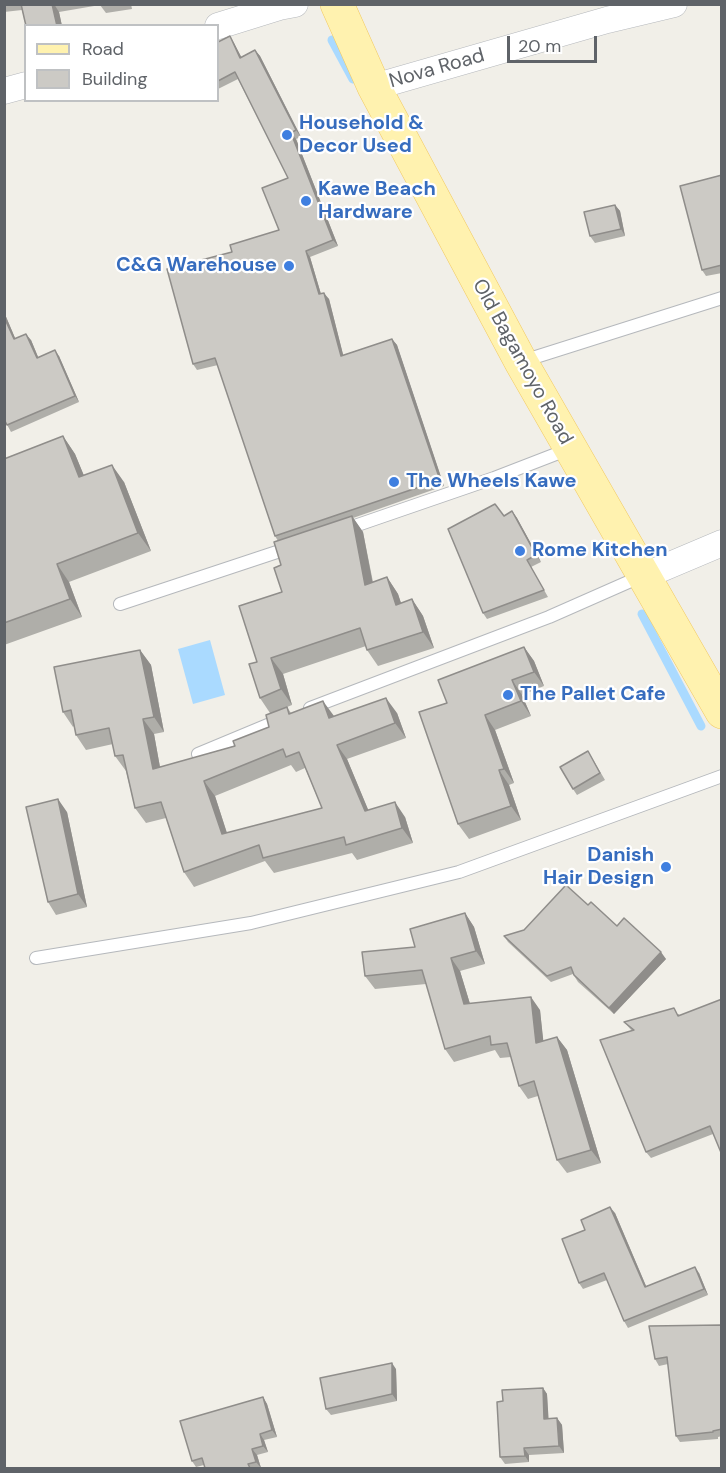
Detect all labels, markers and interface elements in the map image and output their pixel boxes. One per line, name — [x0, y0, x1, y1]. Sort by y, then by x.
legend — [24, 24, 219, 102]
scale bar — [510, 24, 600, 62]
text: 20 m — [518, 34, 561, 58]
text: Road — [82, 37, 124, 61]
street label: Nova Road — [387, 44, 487, 94]
text: Building — [82, 67, 147, 91]
place label: Household & Decor Used — [299, 112, 424, 159]
marker: Household & Decor Used — [280, 128, 294, 142]
place label: Kawe Beach Hardware — [318, 178, 436, 225]
marker: Kawe Beach Hardware — [299, 194, 313, 208]
place label: C&G Warehouse — [116, 254, 277, 278]
marker: C&G Warehouse — [282, 259, 296, 273]
street label: Old Bagamoyo Road — [467, 275, 577, 449]
place label: The Wheels Kawe — [406, 470, 577, 494]
marker: The Wheels Kawe — [387, 475, 401, 489]
place label: Rome Kitchen — [532, 539, 668, 563]
marker: Rome Kitchen — [513, 544, 527, 558]
place label: The Pallet Cafe — [520, 683, 666, 707]
marker: The Pallet Cafe — [501, 688, 515, 702]
place label: Danish Hair Design — [543, 844, 654, 891]
marker: Danish Hair Design — [659, 860, 673, 874]

